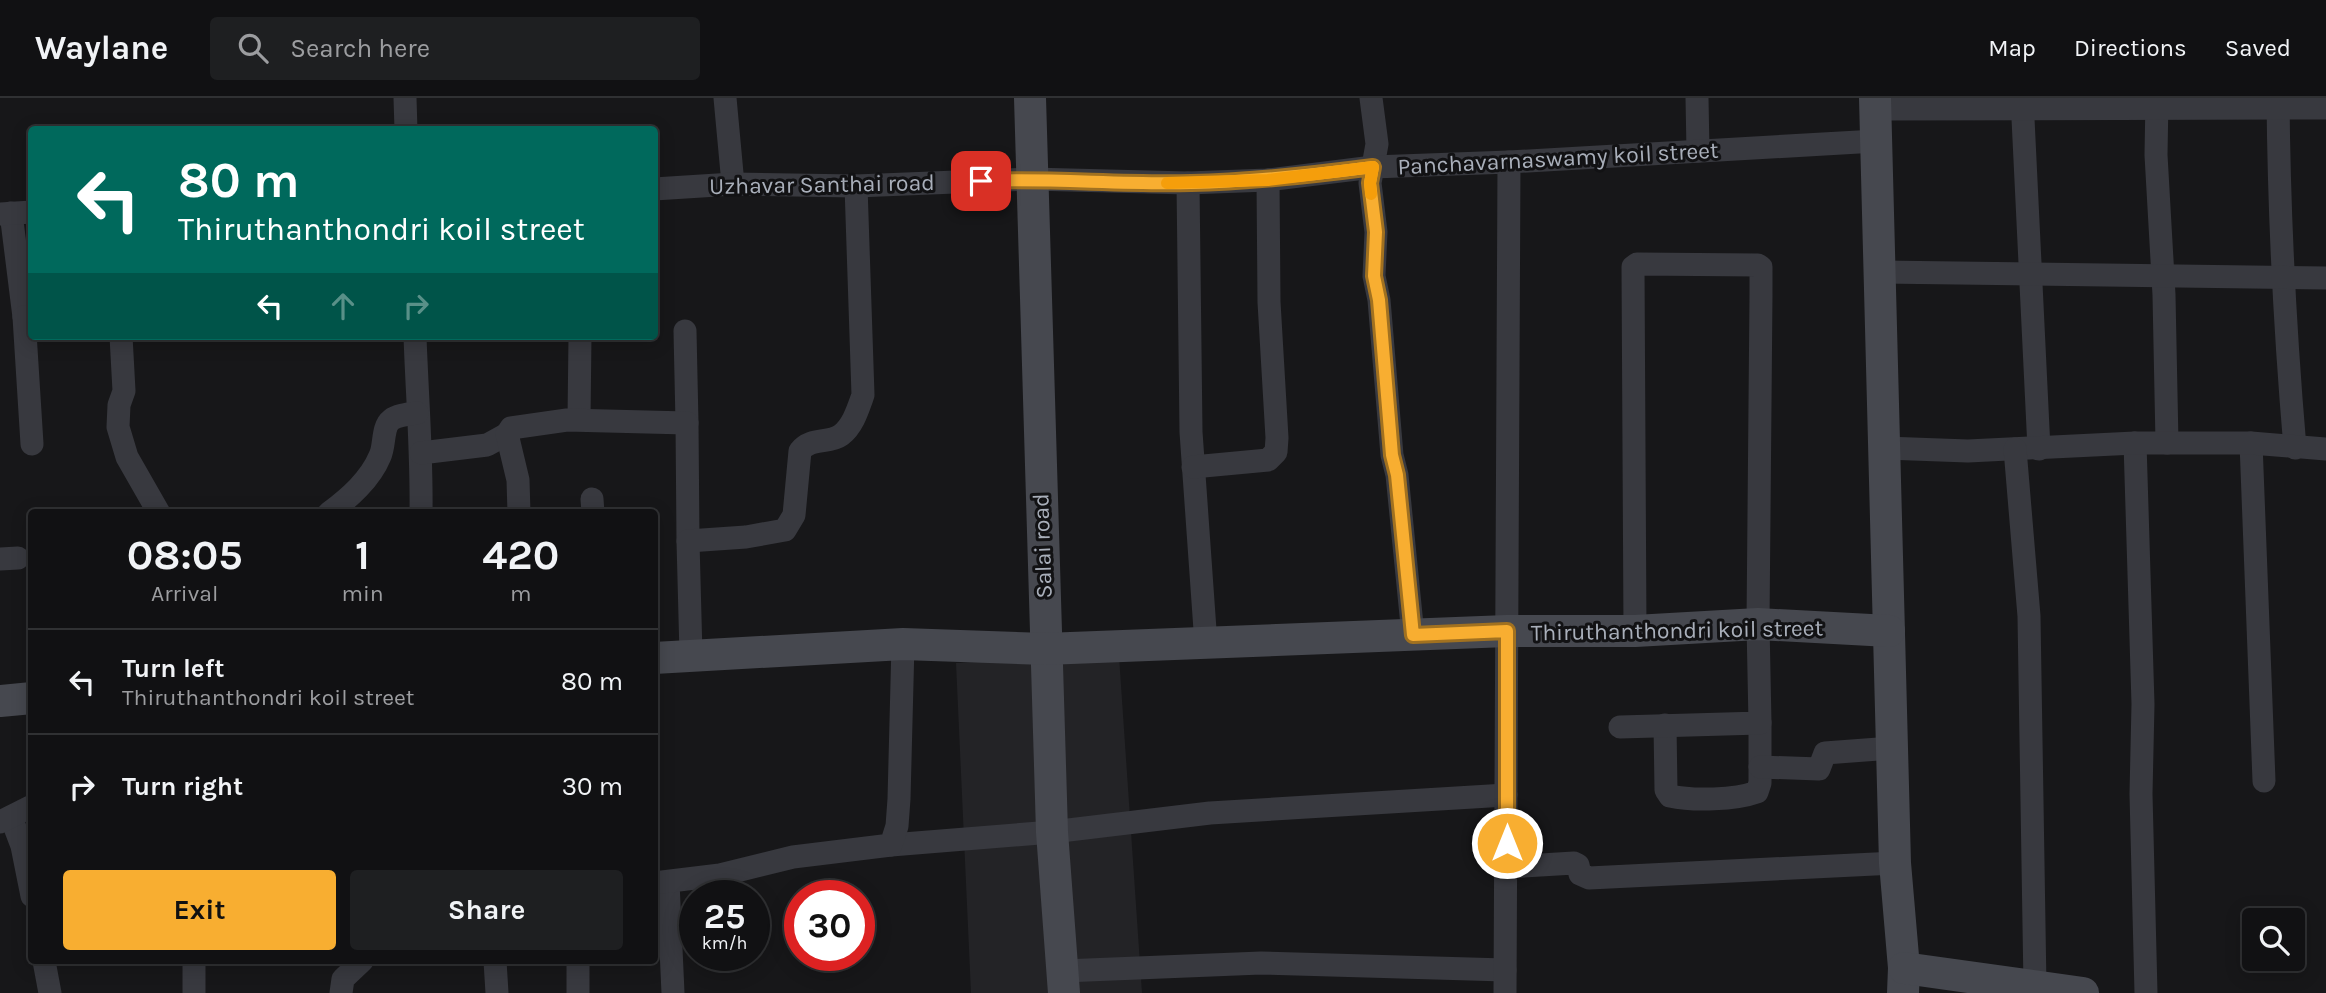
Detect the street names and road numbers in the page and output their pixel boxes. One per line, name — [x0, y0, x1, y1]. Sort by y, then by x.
street label: Panchavarnaswamy koil street — [1397, 137, 1720, 180]
street label: Uzhavar Santhai road — [709, 169, 935, 200]
street label: Salai road — [1027, 493, 1058, 599]
street label: Thiruthanthondri koil street — [1531, 614, 1824, 647]

